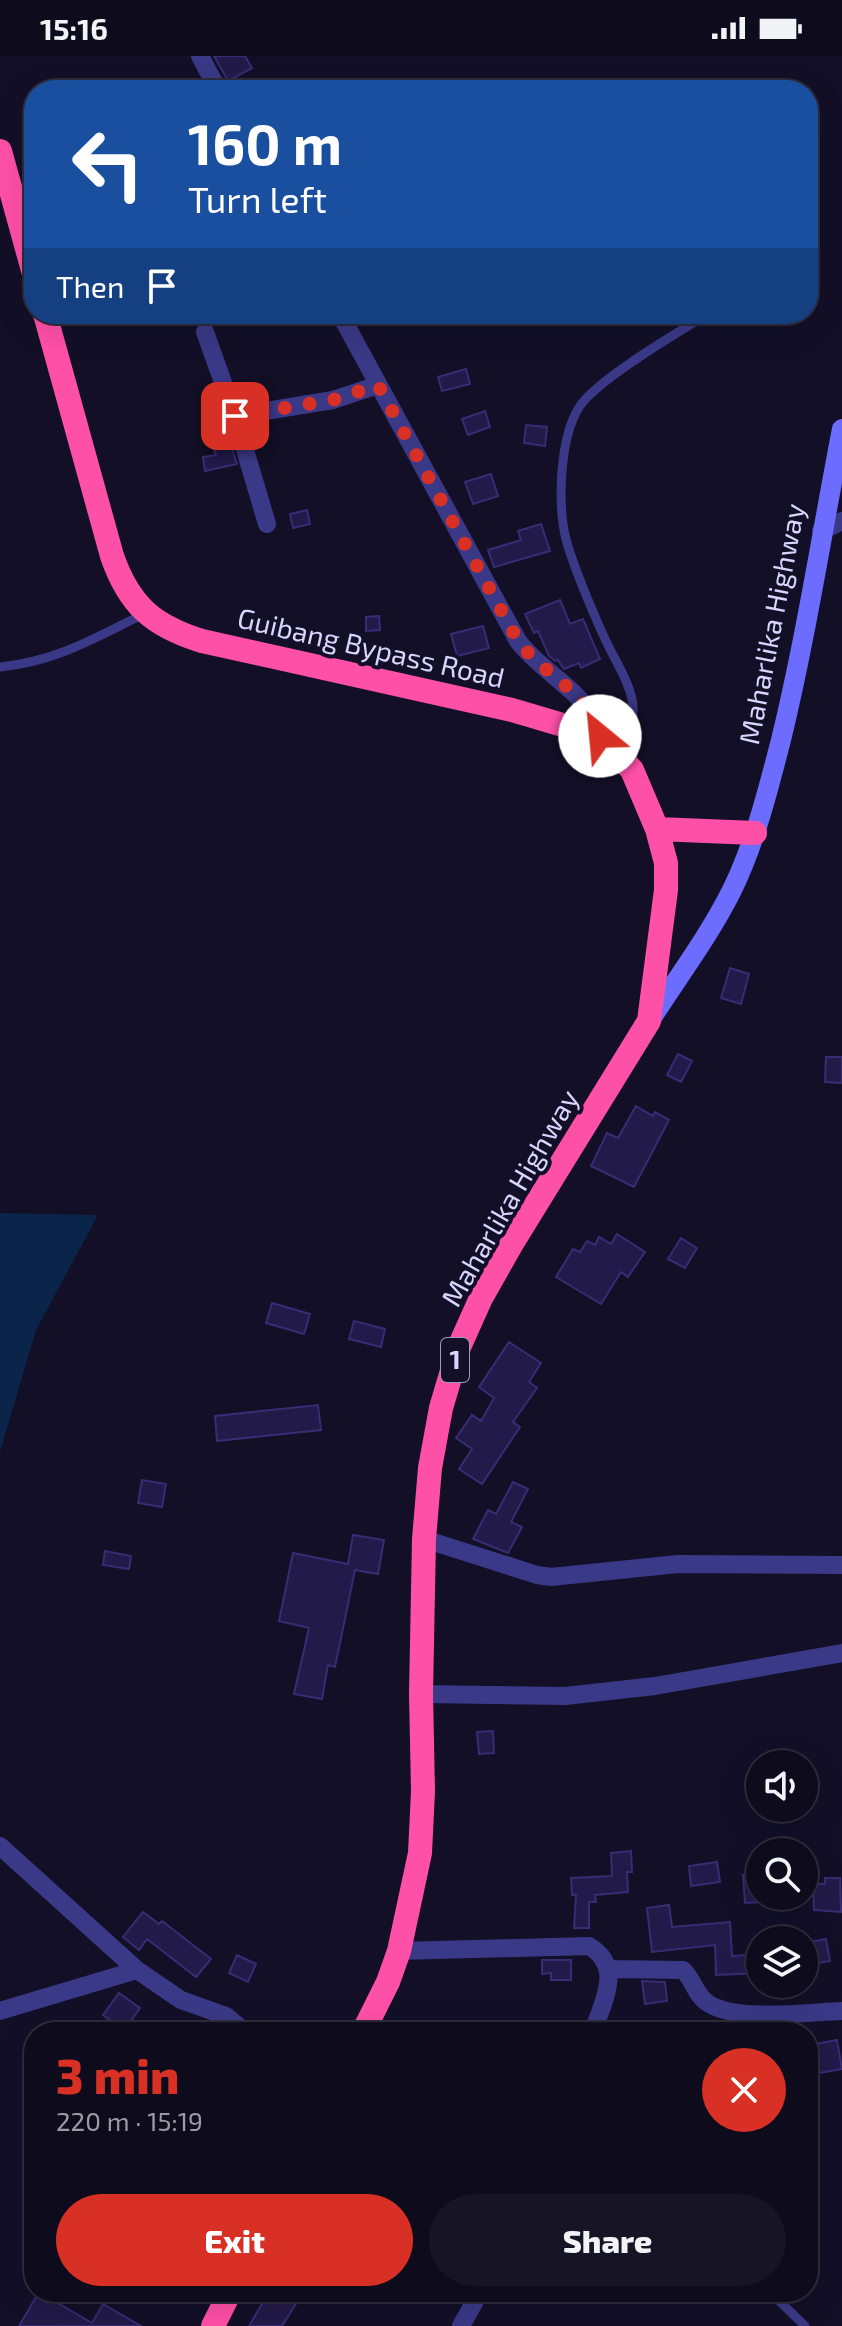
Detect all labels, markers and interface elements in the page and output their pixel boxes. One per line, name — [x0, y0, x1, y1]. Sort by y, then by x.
text: 15:16 — [40, 10, 108, 46]
text: 160 m — [188, 109, 342, 176]
icon: left — [56, 112, 160, 216]
text: Turn left — [188, 177, 327, 220]
icon: arrive — [140, 264, 184, 308]
text: Then — [56, 268, 124, 304]
pin — [201, 382, 269, 450]
icon: arrive — [213, 394, 257, 438]
street label: Maharlika Highway — [731, 500, 811, 747]
street label: Guibang Bypass Road — [234, 600, 508, 694]
position arrow — [558, 694, 642, 778]
street label: Maharlika Highway — [433, 1083, 585, 1312]
road number: 1 — [441, 1338, 469, 1382]
map controls — [746, 1750, 818, 1998]
button: sound — [746, 1750, 818, 1822]
button: search — [746, 1838, 818, 1910]
button: layers — [746, 1926, 818, 1998]
text: 3 min — [56, 2046, 179, 2104]
button: close — [702, 2048, 786, 2132]
text: 220 m · 15:19 — [56, 2105, 203, 2136]
button: Exit — [56, 2194, 413, 2286]
button: Share — [429, 2194, 786, 2286]

